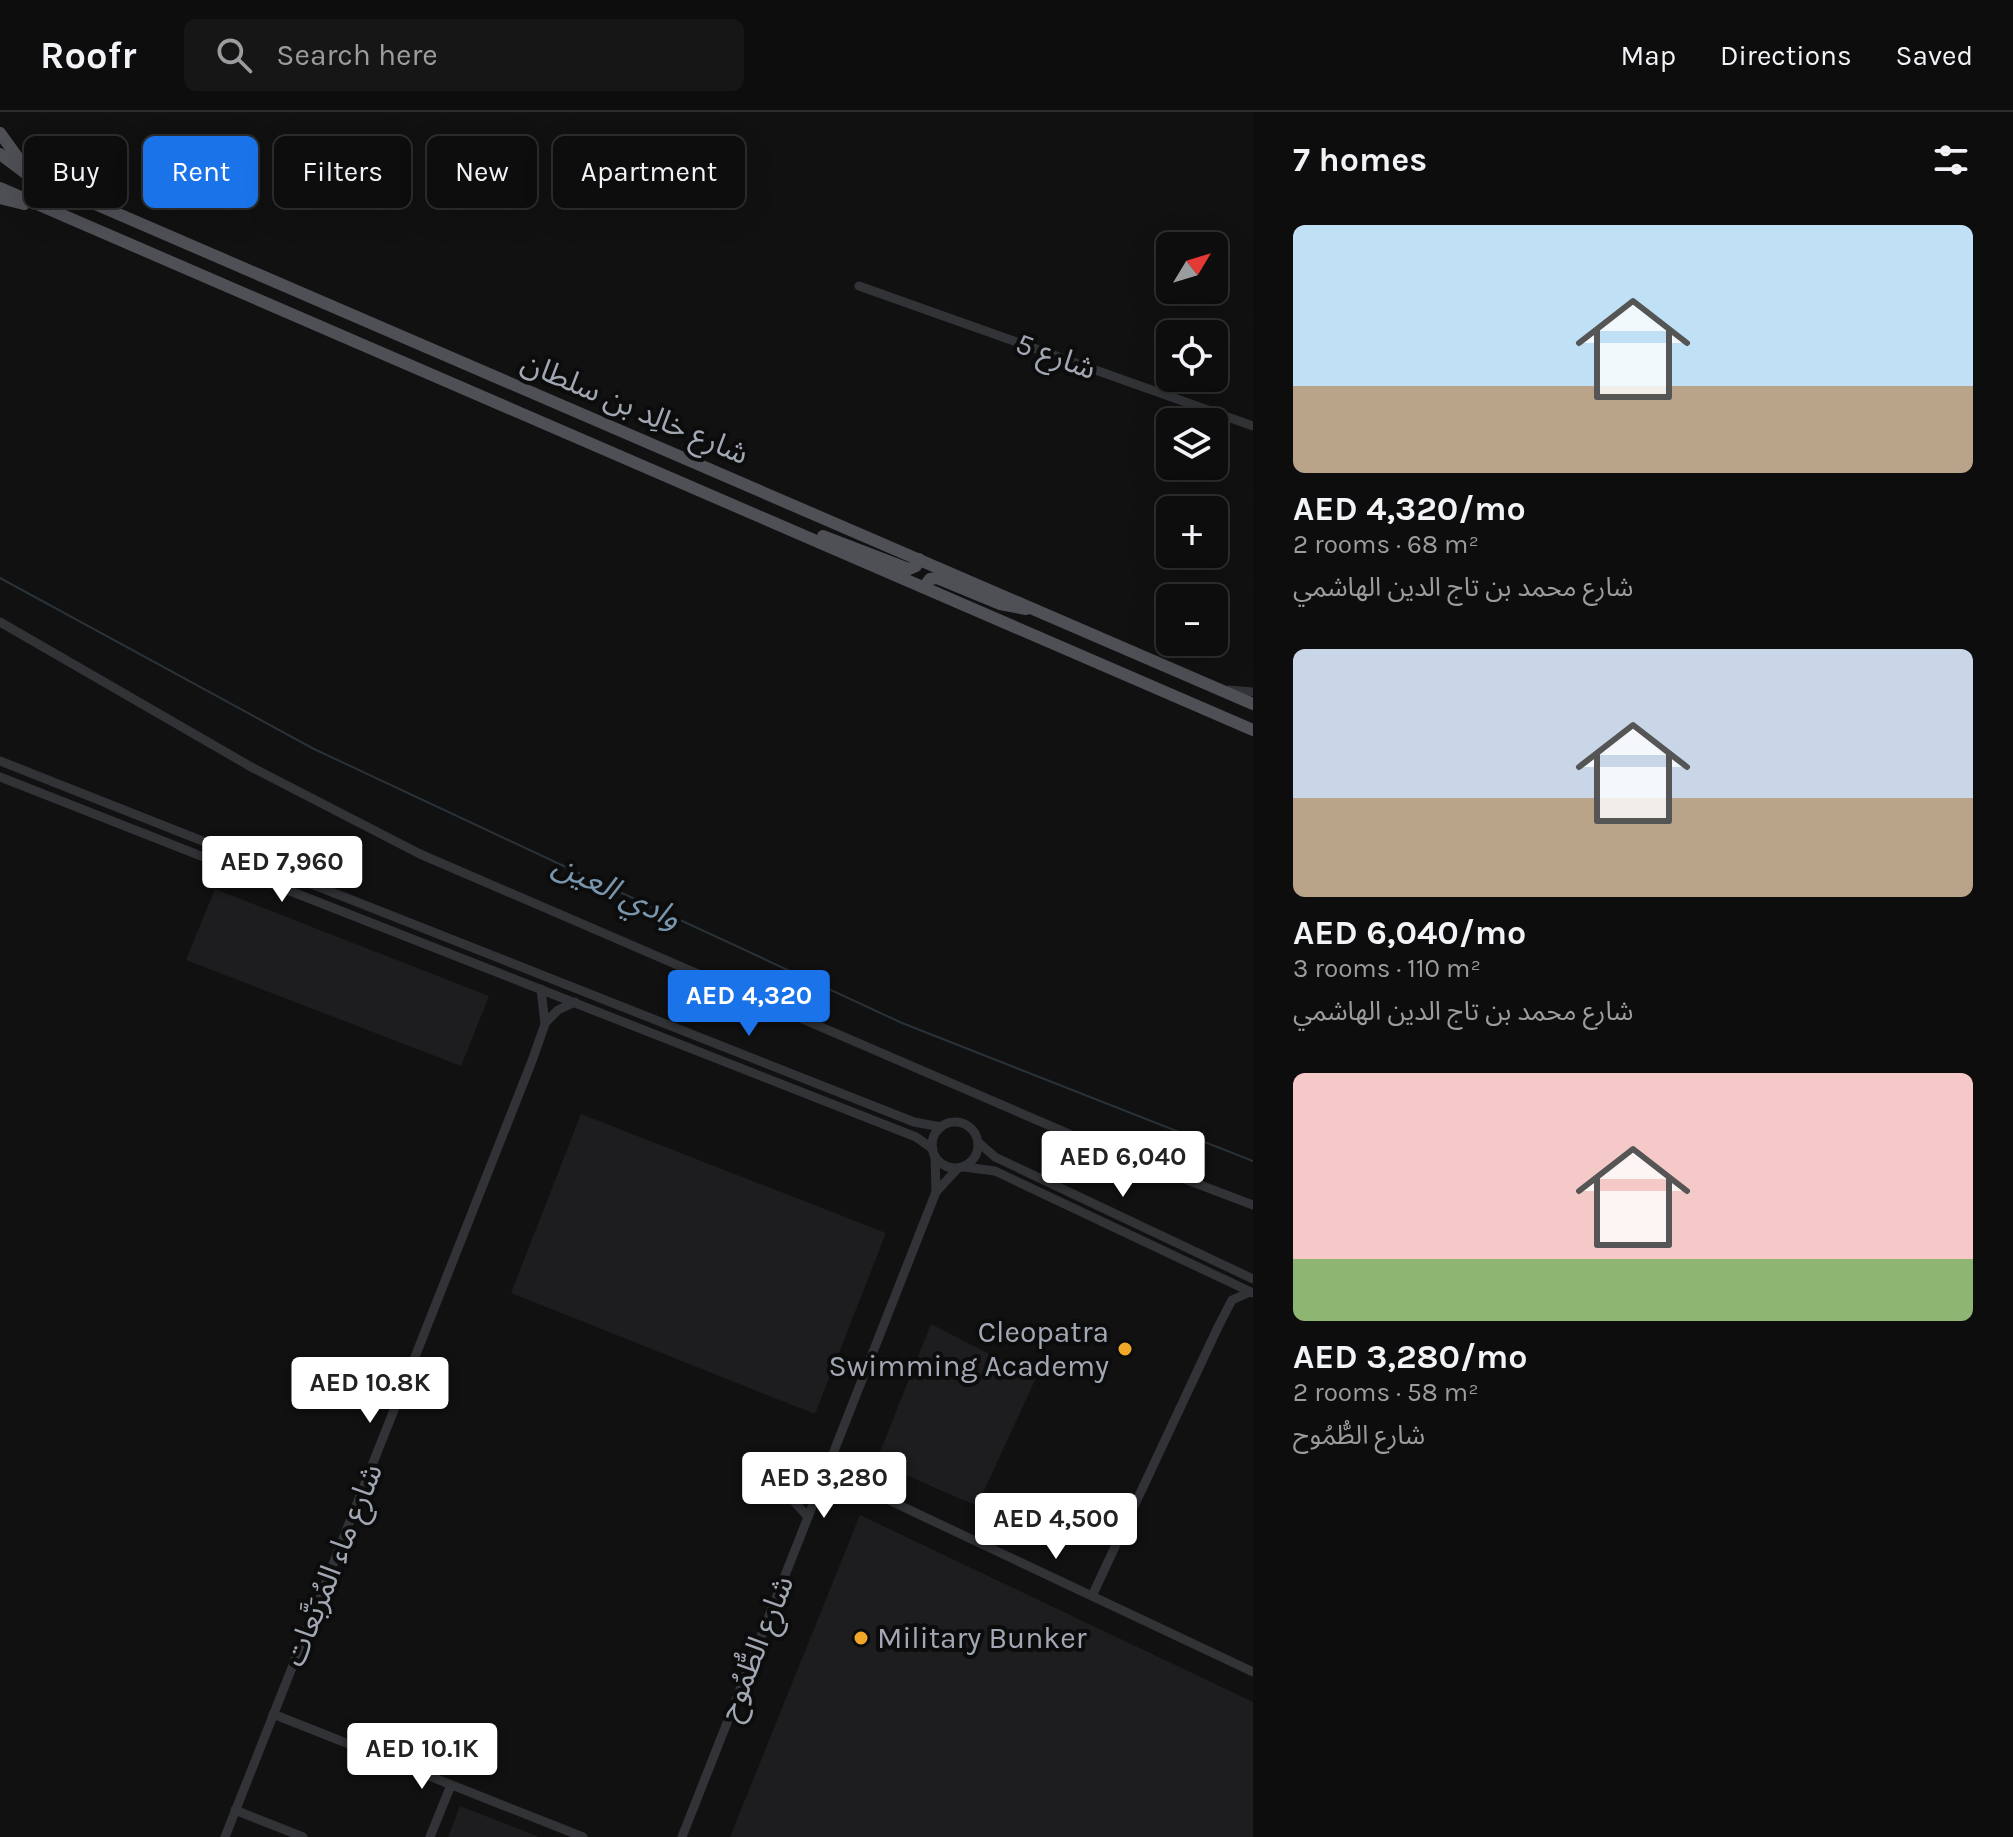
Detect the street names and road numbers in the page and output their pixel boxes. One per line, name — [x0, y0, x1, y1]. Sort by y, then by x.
street label: شارع 5 — [1010, 325, 1101, 391]
street label: شارع خالِد بن سلطان — [515, 344, 754, 476]
street label: شارع ماء المُرَبَّعات — [276, 1459, 394, 1673]
street label: شارع الطُّمُوح — [710, 1570, 805, 1727]

